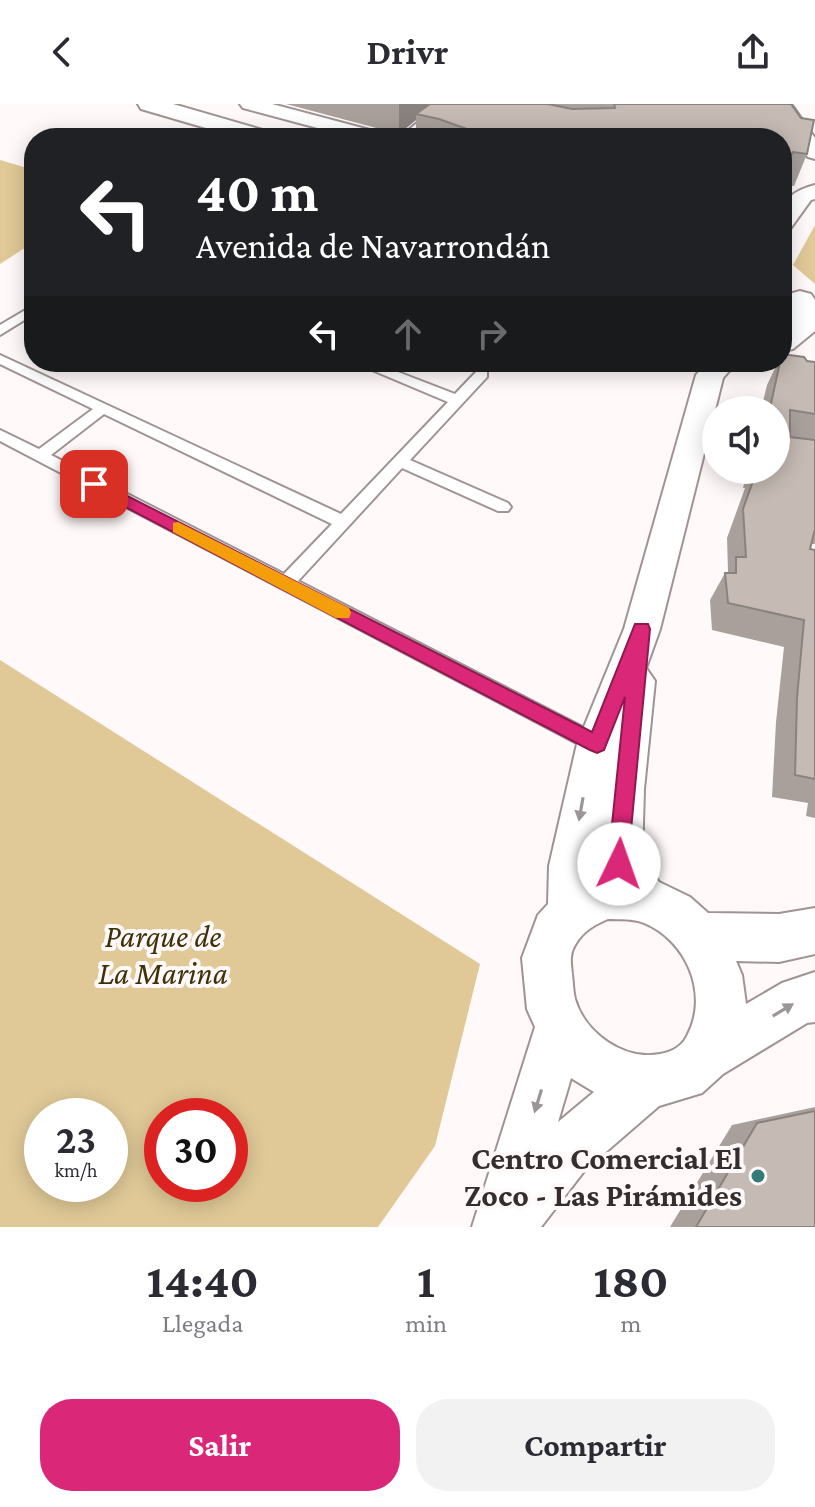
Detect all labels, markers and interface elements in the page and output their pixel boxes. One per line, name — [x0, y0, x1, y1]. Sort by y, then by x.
icon: back — [40, 30, 84, 74]
icon: share — [731, 30, 775, 74]
text: Drivr — [367, 32, 448, 72]
icon: left — [64, 160, 168, 264]
text: 40 m — [196, 161, 318, 223]
text: Avenida de Navarrondán — [196, 226, 550, 266]
icon: left — [302, 312, 346, 356]
icon: ahead — [386, 312, 430, 356]
icon: right — [470, 312, 514, 356]
map controls — [702, 396, 790, 484]
button: sound — [702, 396, 790, 484]
pin — [60, 450, 128, 518]
icon: arrive — [72, 462, 116, 506]
one-way arrow — [575, 797, 587, 822]
position arrow — [577, 822, 661, 906]
park label: Parque de La Marina — [98, 918, 228, 991]
one-way arrow — [772, 1003, 794, 1017]
one-way arrow — [531, 1090, 544, 1114]
speed limit sign: 30 — [144, 1098, 248, 1202]
text: 23 — [56, 1117, 96, 1162]
place label: Centro Comercial El Zoco - Las Pirámides — [464, 1140, 742, 1213]
text: km/h — [54, 1159, 98, 1181]
marker: Centro Comercial El Zoco - Las Pirámides — [749, 1167, 767, 1185]
text: 14:40 — [147, 1254, 259, 1307]
text: 1 — [417, 1254, 435, 1307]
text: 180 — [593, 1254, 668, 1307]
text: Llegada — [162, 1309, 243, 1338]
text: min — [405, 1309, 447, 1338]
text: m — [621, 1309, 641, 1338]
button: Salir — [40, 1399, 400, 1491]
button: Compartir — [416, 1399, 775, 1491]

